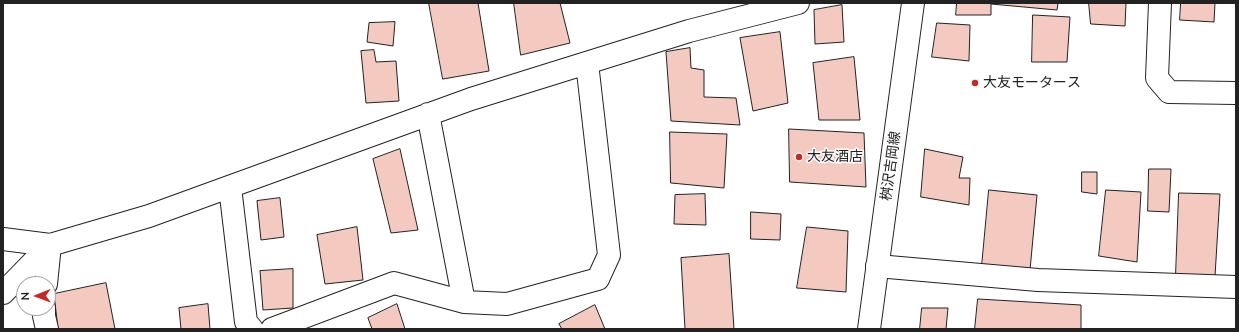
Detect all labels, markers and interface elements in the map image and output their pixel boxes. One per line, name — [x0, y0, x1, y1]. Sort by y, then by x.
place label: 大友モータース — [983, 75, 1081, 91]
marker: 大友モータース — [970, 78, 980, 88]
street label: 桝沢吉岡線 — [878, 130, 904, 202]
place label: 大友酒店 — [807, 149, 863, 165]
marker: 大友酒店 — [794, 152, 804, 162]
north arrow — [16, 276, 56, 316]
text: N — [18, 292, 32, 300]

